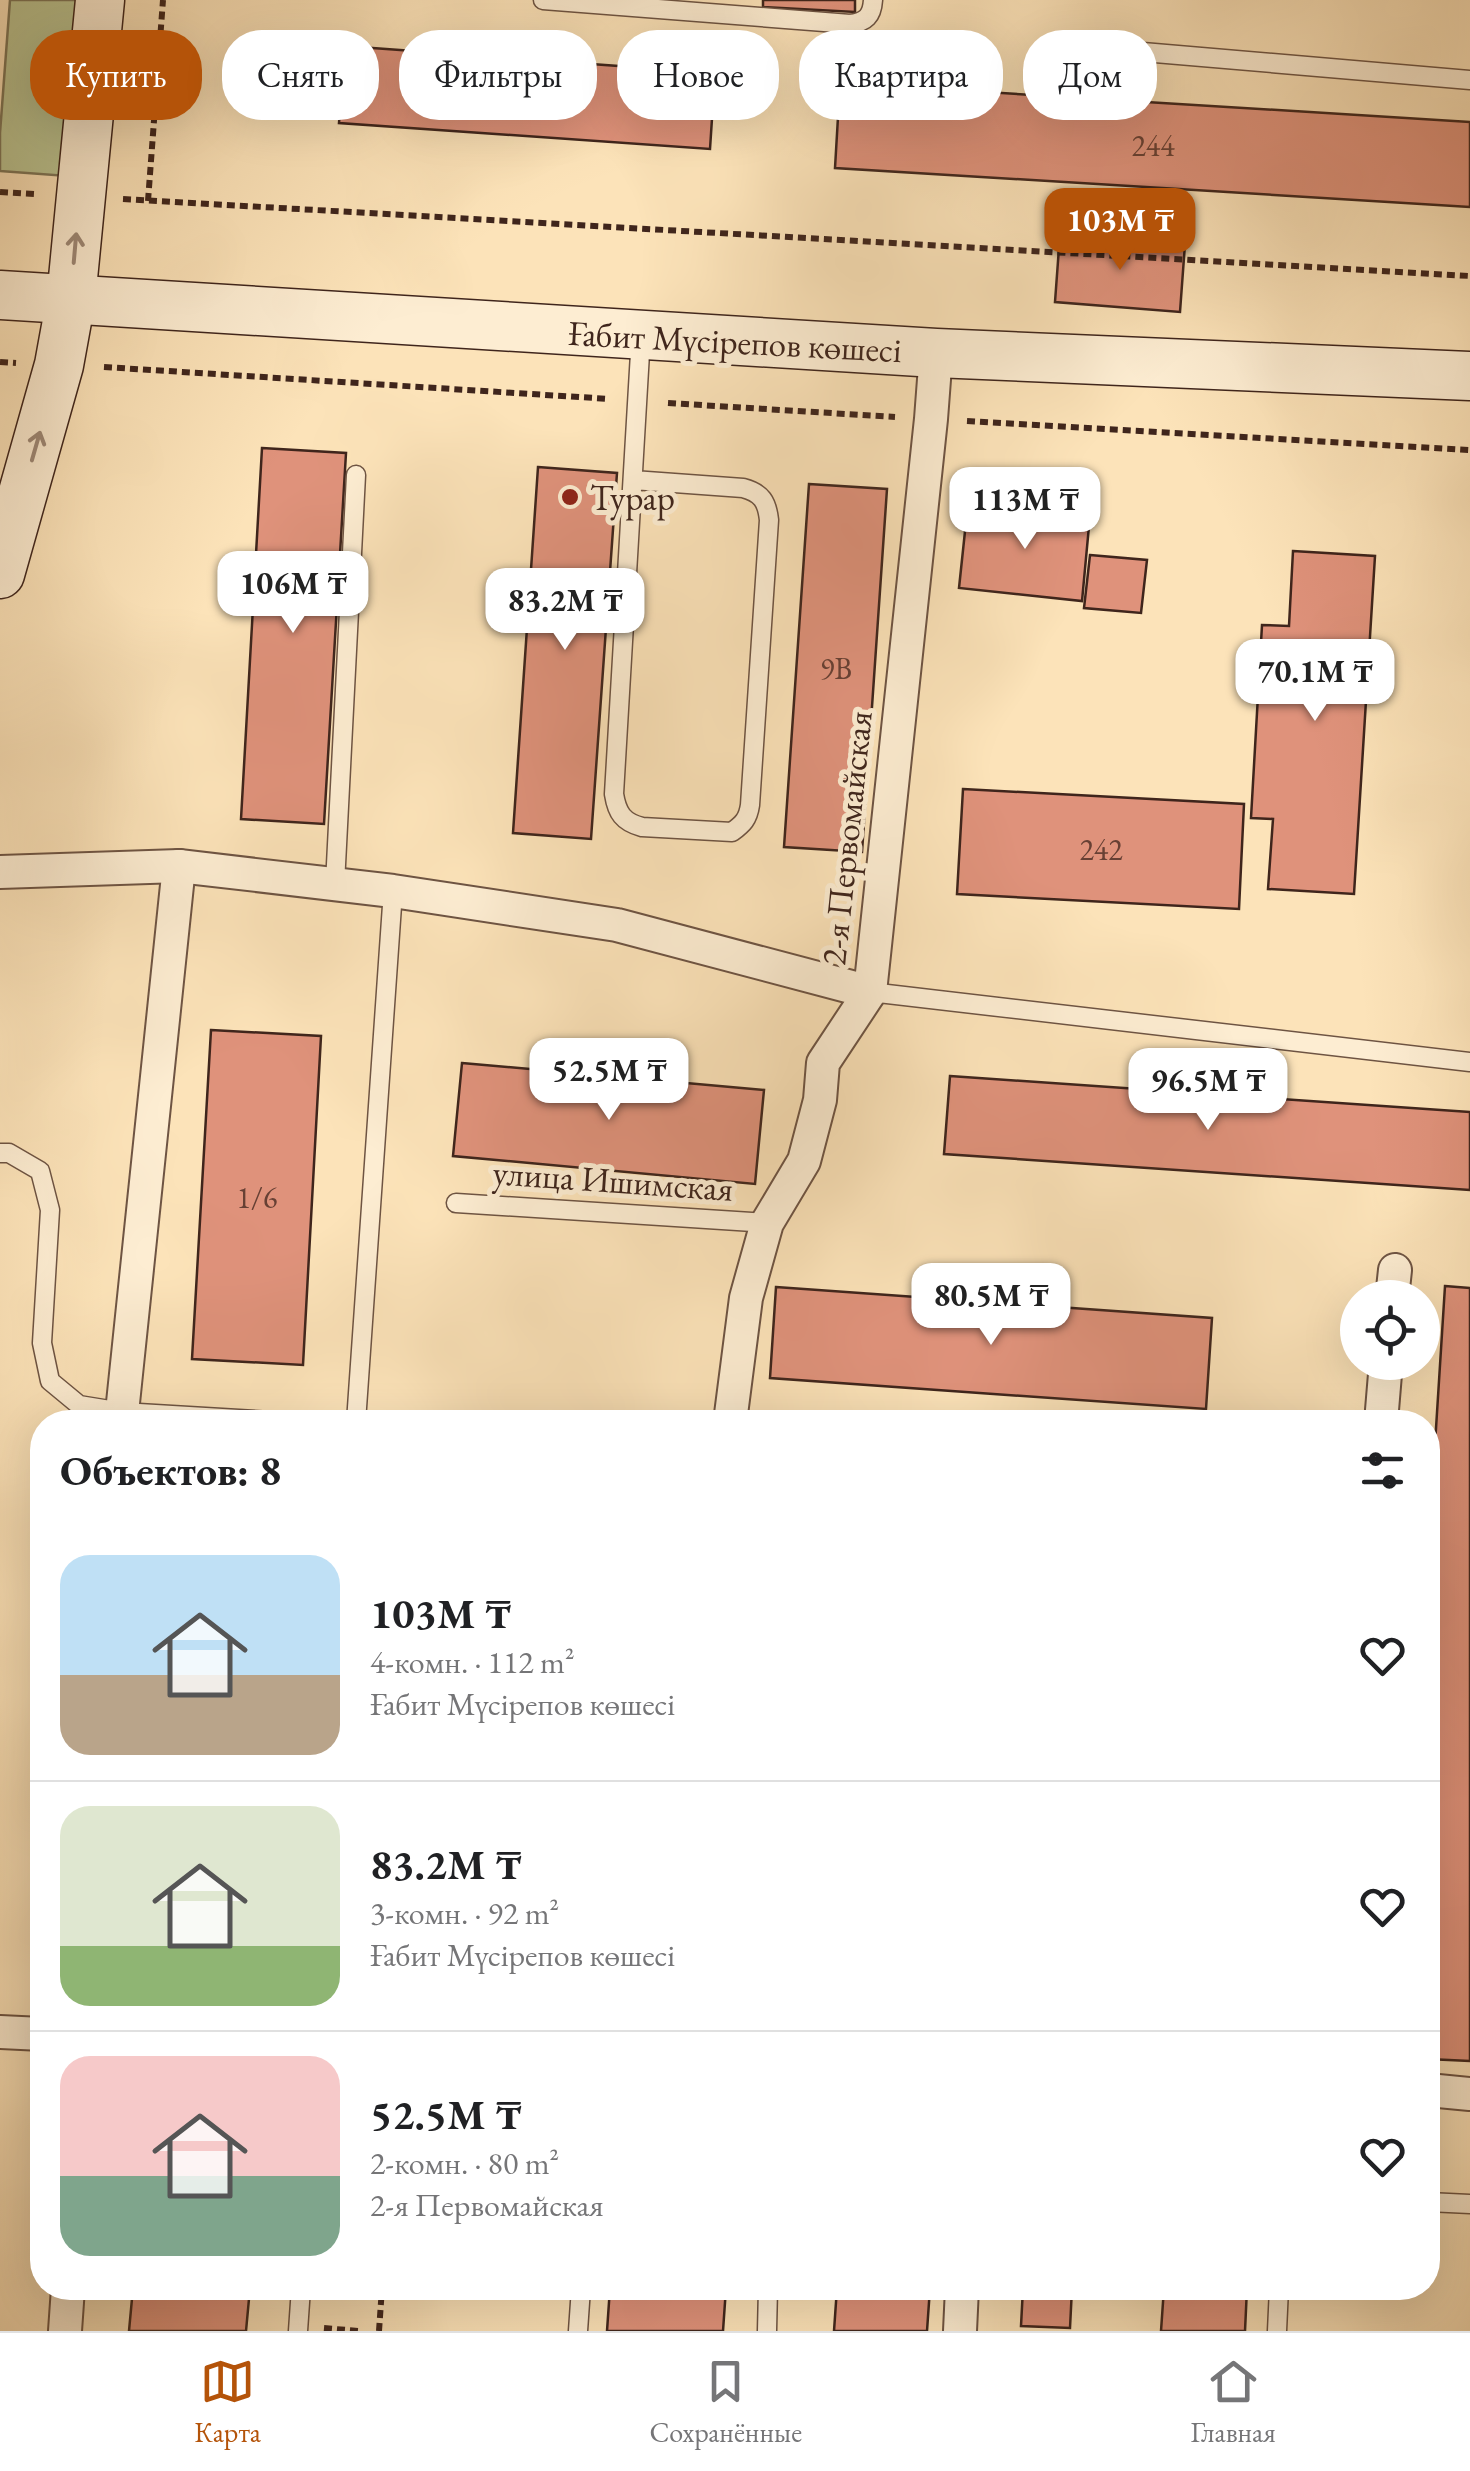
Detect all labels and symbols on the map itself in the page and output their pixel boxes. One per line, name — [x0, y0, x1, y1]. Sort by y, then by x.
house number: 244 — [1131, 126, 1175, 165]
pin: 103M ₸ — [1039, 188, 1201, 273]
one-way arrow — [66, 232, 85, 264]
street label: Ғабит Мүсірепов көшесі — [567, 310, 903, 373]
one-way arrow — [28, 431, 46, 463]
pin: 113M ₸ — [944, 467, 1106, 552]
place label: Турар — [590, 475, 675, 521]
marker: Турар — [559, 486, 581, 508]
pin: 106M ₸ — [212, 551, 374, 636]
pin: 83.2M ₸ — [473, 568, 657, 653]
pin: 70.1M ₸ — [1223, 639, 1407, 724]
house number: 9В — [820, 649, 852, 688]
street label: 2-я Первомайская — [810, 709, 883, 968]
house number: 242 — [1079, 830, 1123, 869]
pin: 52.5M ₸ — [517, 1038, 701, 1123]
pin: 96.5M ₸ — [1116, 1048, 1300, 1133]
street label: улица Ишимская — [491, 1149, 735, 1212]
house number: 1/6 — [237, 1178, 277, 1217]
pin: 80.5M ₸ — [899, 1263, 1083, 1348]

